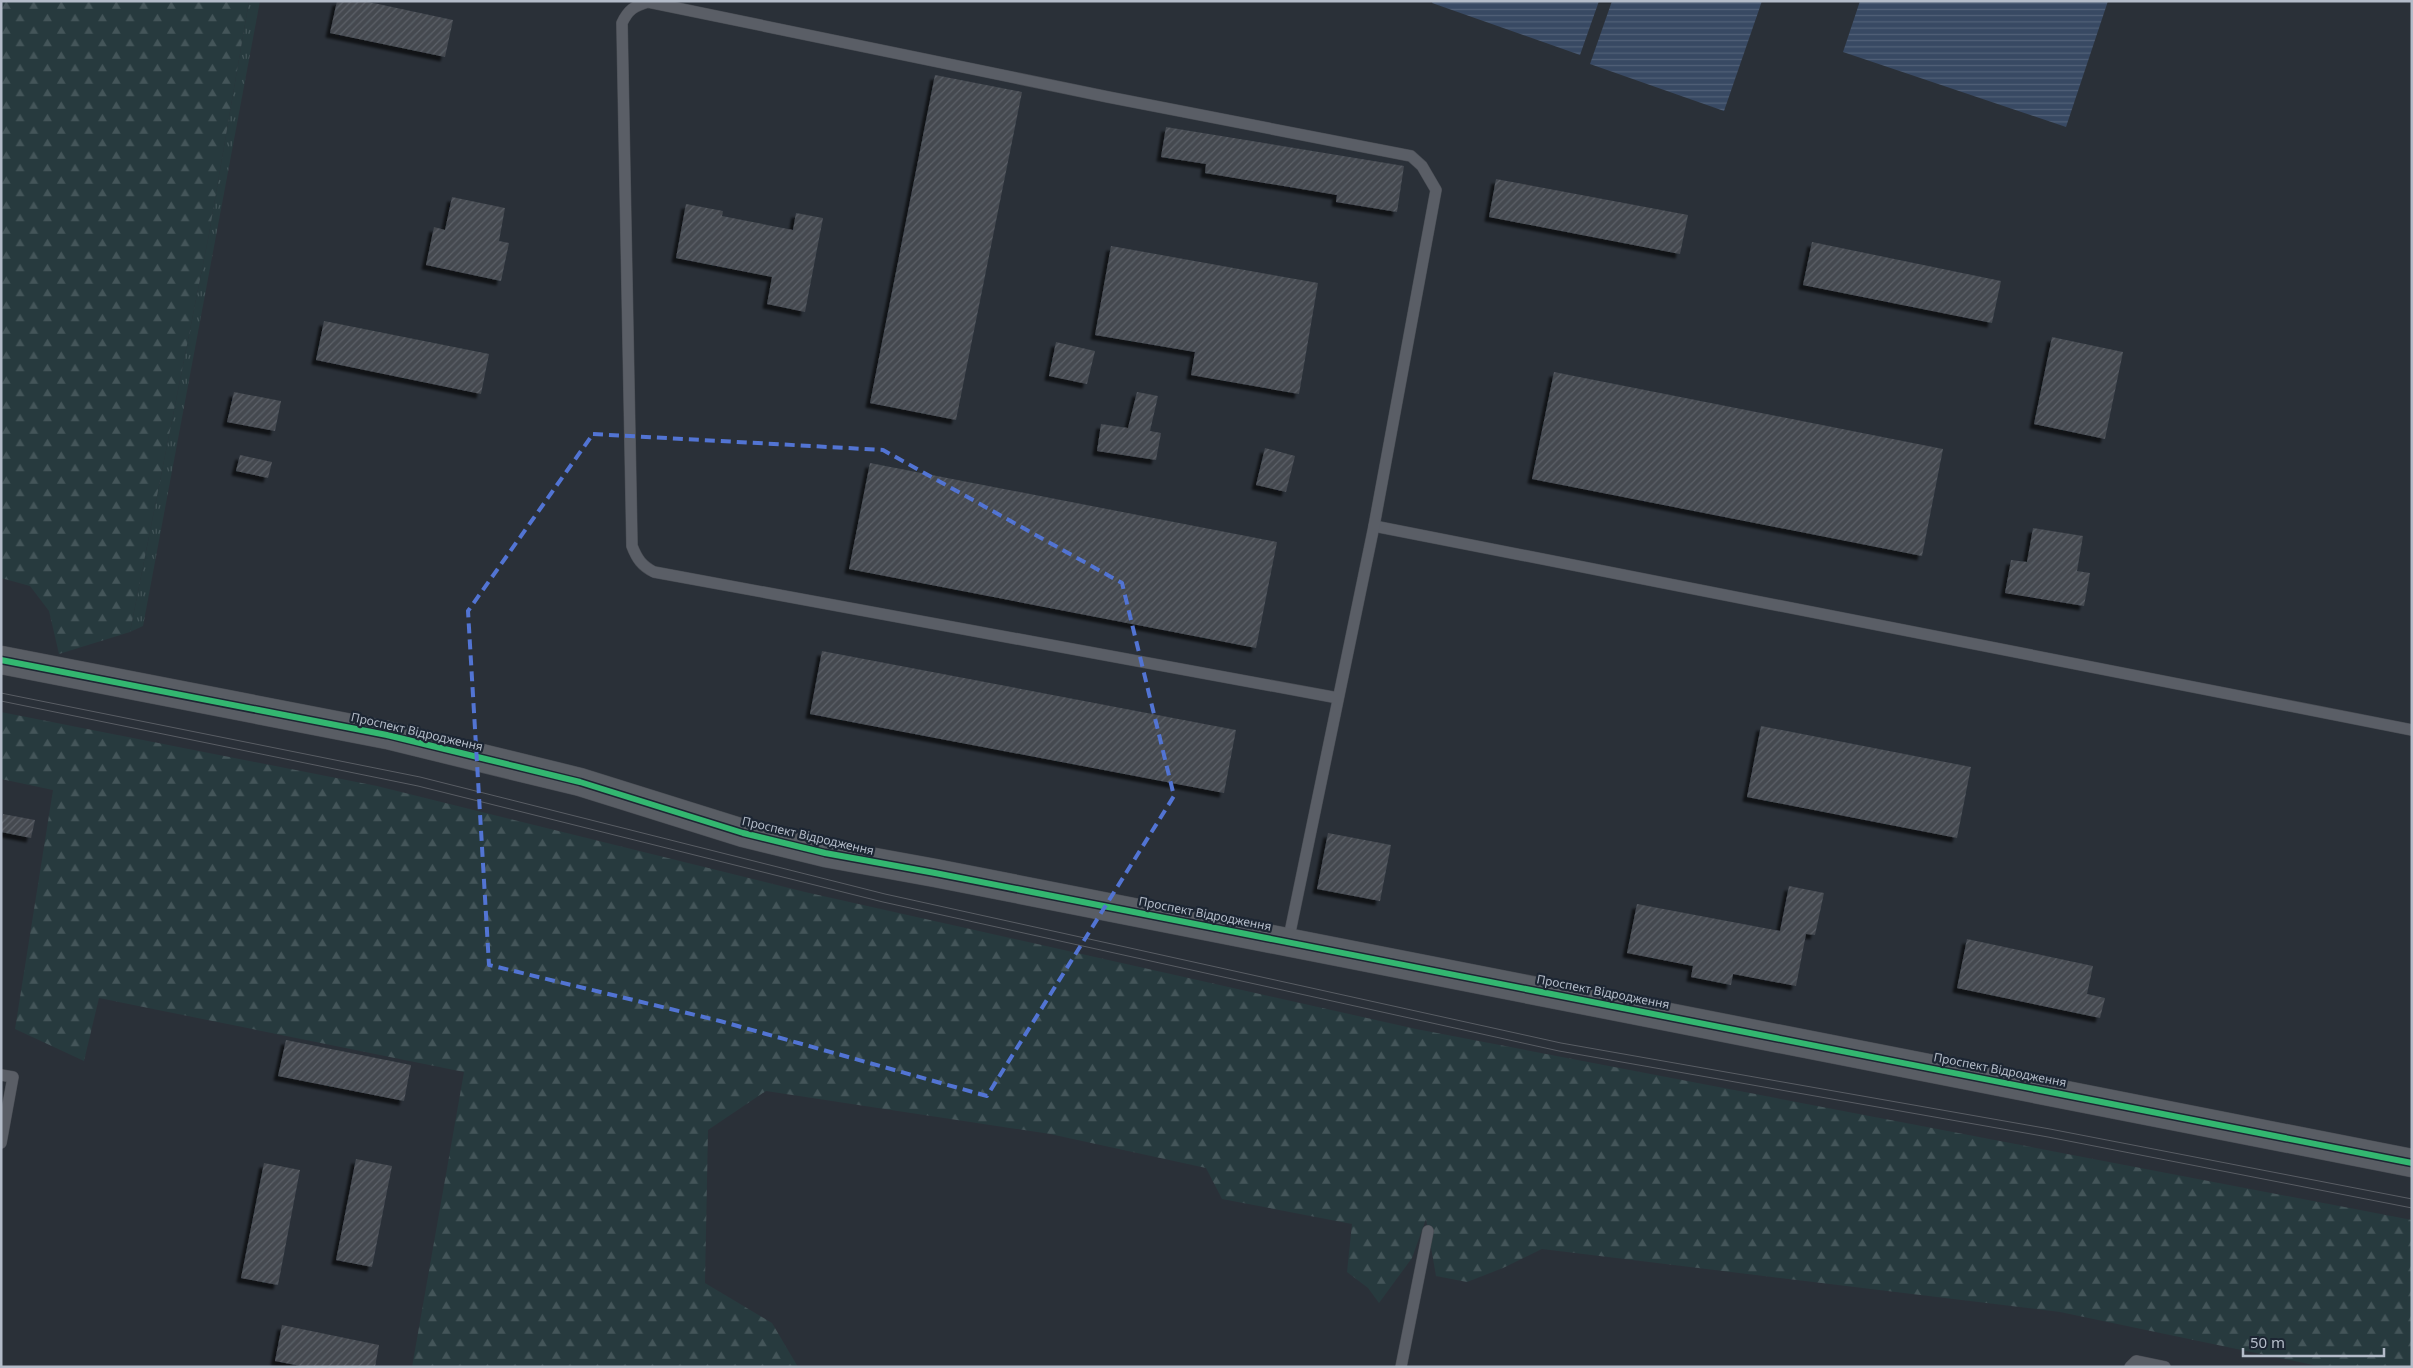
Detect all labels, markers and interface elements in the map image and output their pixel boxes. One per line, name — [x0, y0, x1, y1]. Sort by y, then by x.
street label: Проспект Відродження — [349, 708, 485, 755]
street label: Проспект Відродження — [740, 812, 876, 859]
street label: Проспект Відродження — [1137, 892, 1273, 935]
street label: Проспект Відродження — [1535, 970, 1671, 1013]
street label: Проспект Відродження — [1932, 1048, 2068, 1091]
scale bar — [2243, 1326, 2384, 1358]
text: 50 m — [2250, 1332, 2285, 1352]

